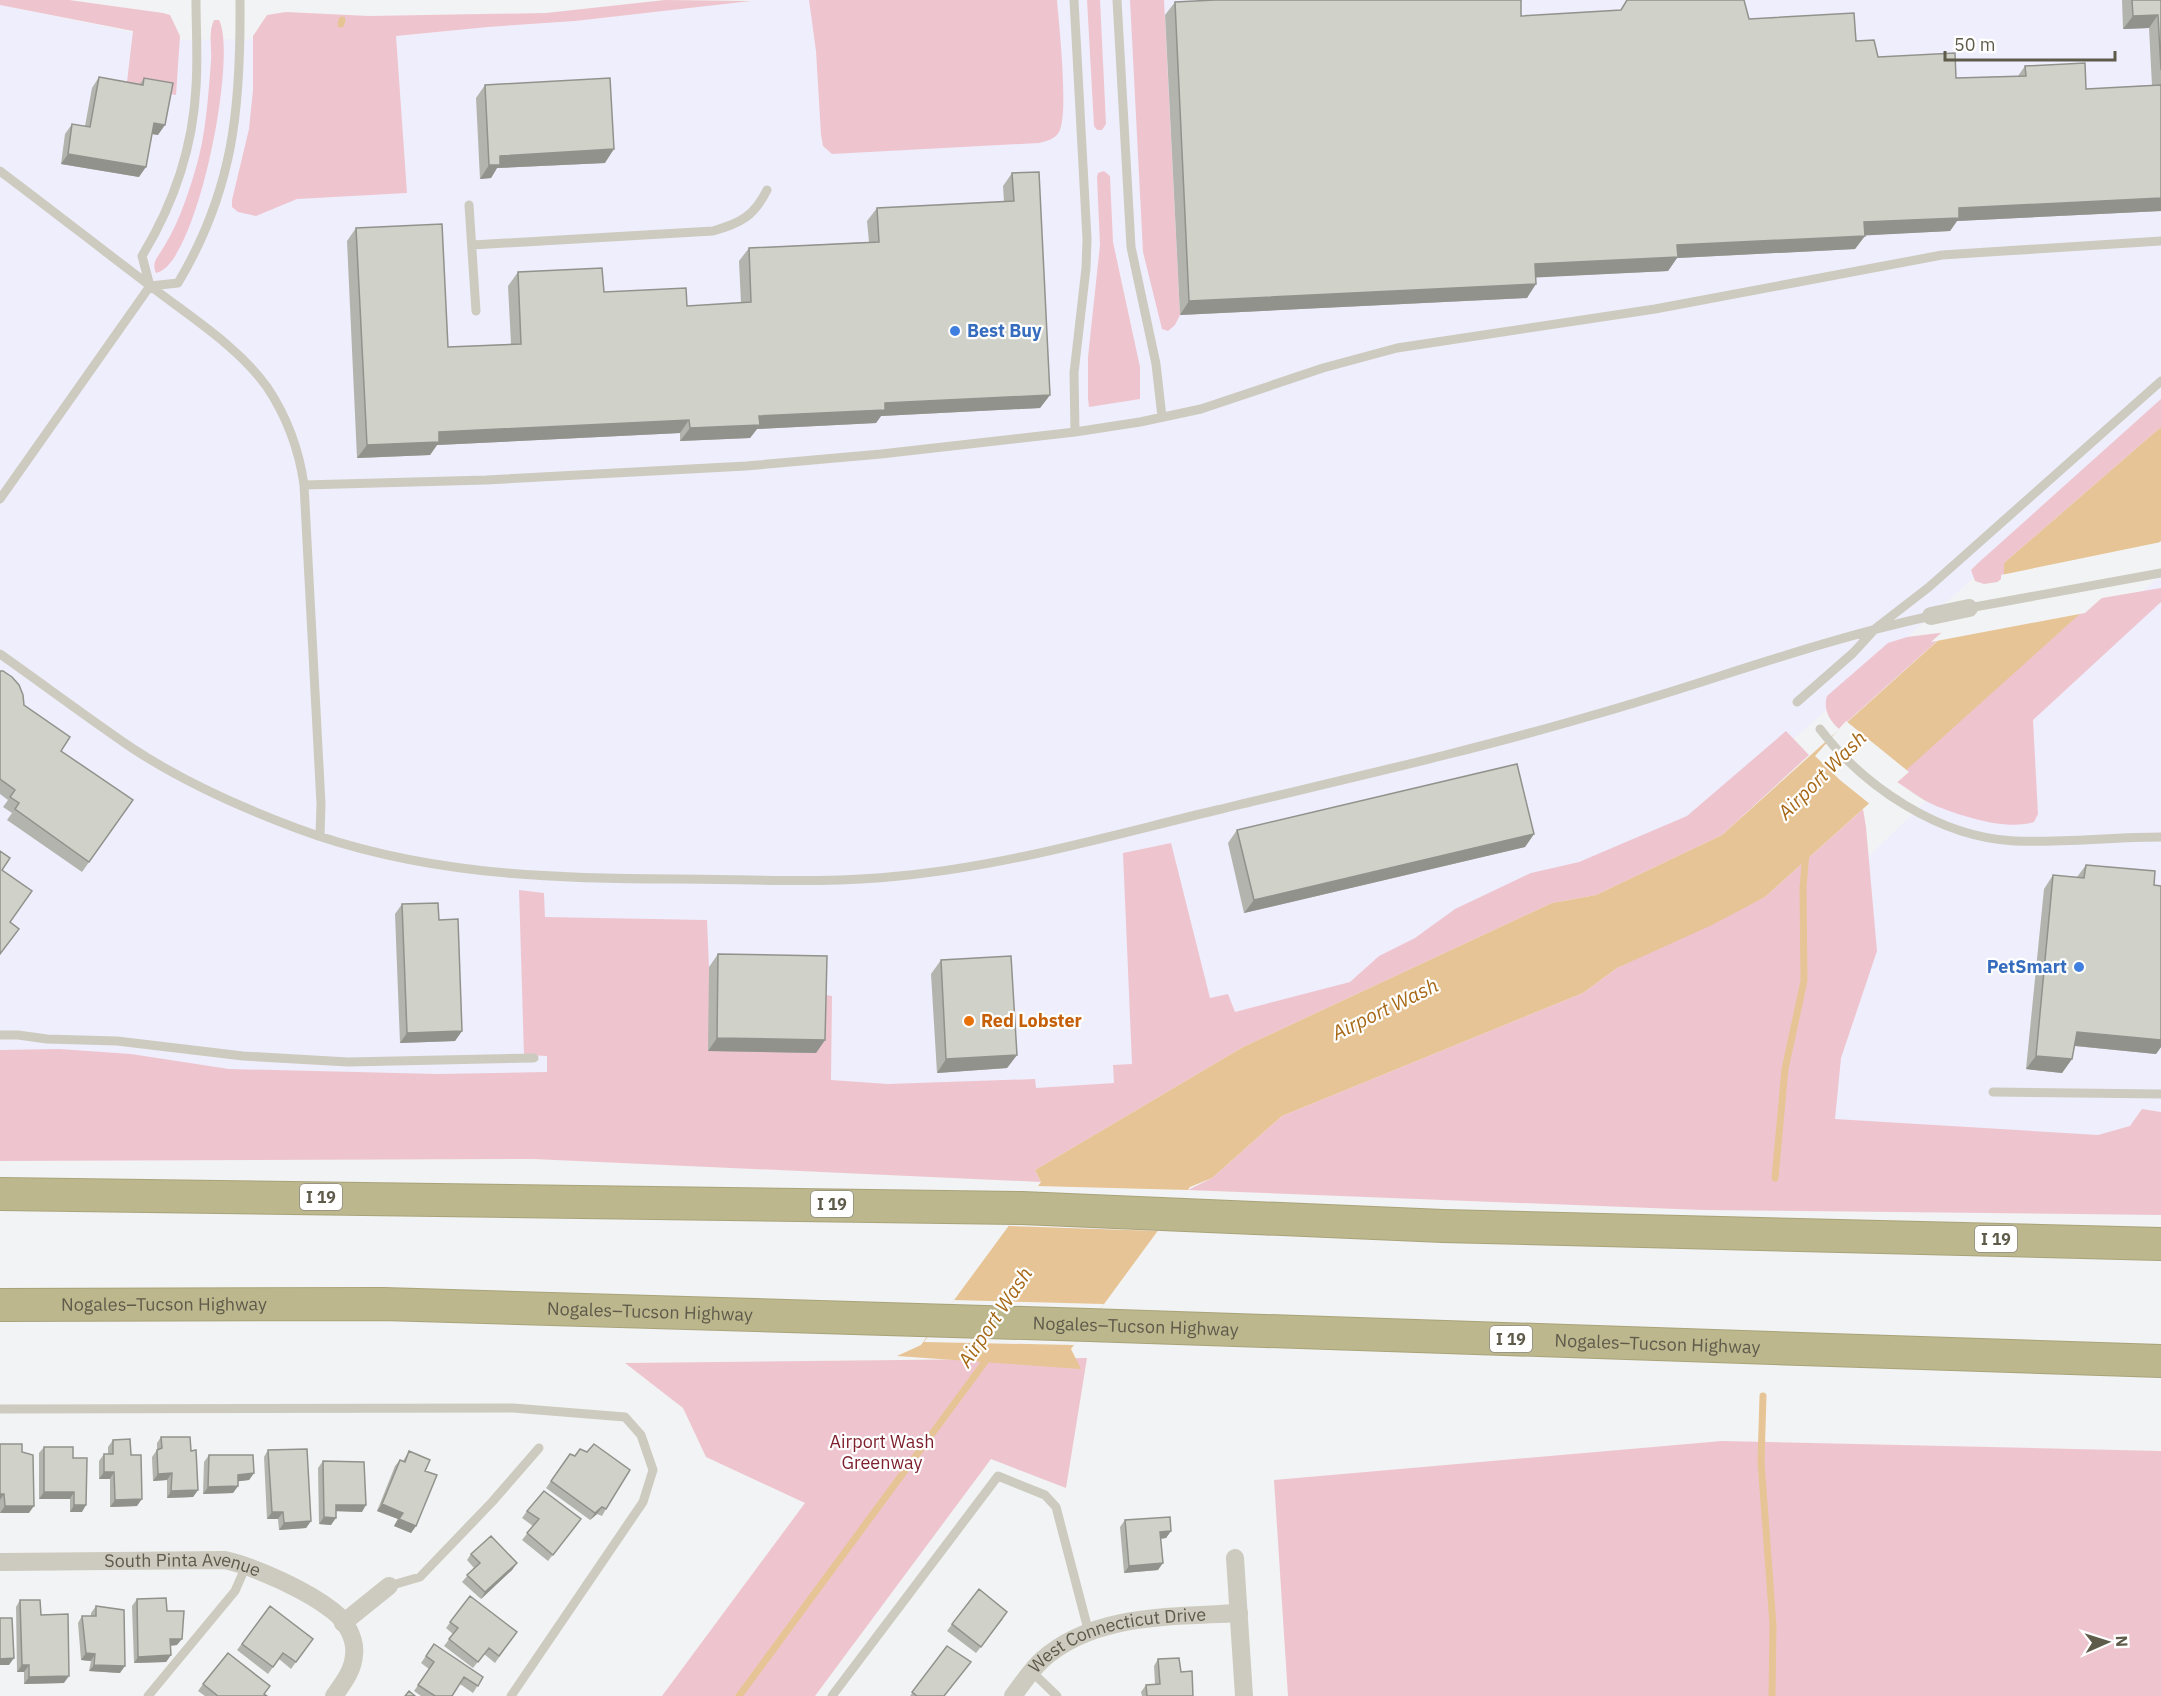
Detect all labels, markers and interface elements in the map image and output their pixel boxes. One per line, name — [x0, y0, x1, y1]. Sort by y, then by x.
scale bar — [1945, 24, 2114, 62]
text: 50 m — [1954, 33, 1996, 56]
place label: Best Buy — [967, 319, 1042, 342]
marker: Best Buy — [948, 324, 962, 338]
water label: Airport Wash — [1771, 724, 1872, 826]
place label: PetSmart — [1987, 955, 2067, 978]
marker: PetSmart — [2072, 960, 2086, 974]
water label: Airport Wash — [1326, 971, 1442, 1046]
place label: Red Lobster — [981, 1009, 1082, 1032]
marker: Red Lobster — [962, 1014, 976, 1028]
road number: I 19 — [300, 1184, 342, 1210]
road number: I 19 — [811, 1191, 853, 1217]
road number: I 19 — [1975, 1226, 2017, 1252]
water label: Airport Wash — [951, 1261, 1038, 1373]
street label: Nogales–Tucson Highway — [61, 1292, 267, 1316]
street label: Nogales–Tucson Highway — [547, 1297, 753, 1326]
street label: Nogales–Tucson Highway — [1032, 1311, 1239, 1341]
road number: I 19 — [1490, 1326, 1532, 1352]
street label: Nogales–Tucson Highway — [1554, 1329, 1761, 1359]
park label: Airport Wash Greenway — [830, 1430, 934, 1474]
street label: South Pinta Avenue — [104, 1547, 264, 1582]
street label: West Connecticut Drive — [1023, 1603, 1207, 1678]
north arrow — [2077, 1612, 2137, 1672]
text: N — [2112, 1635, 2132, 1648]

